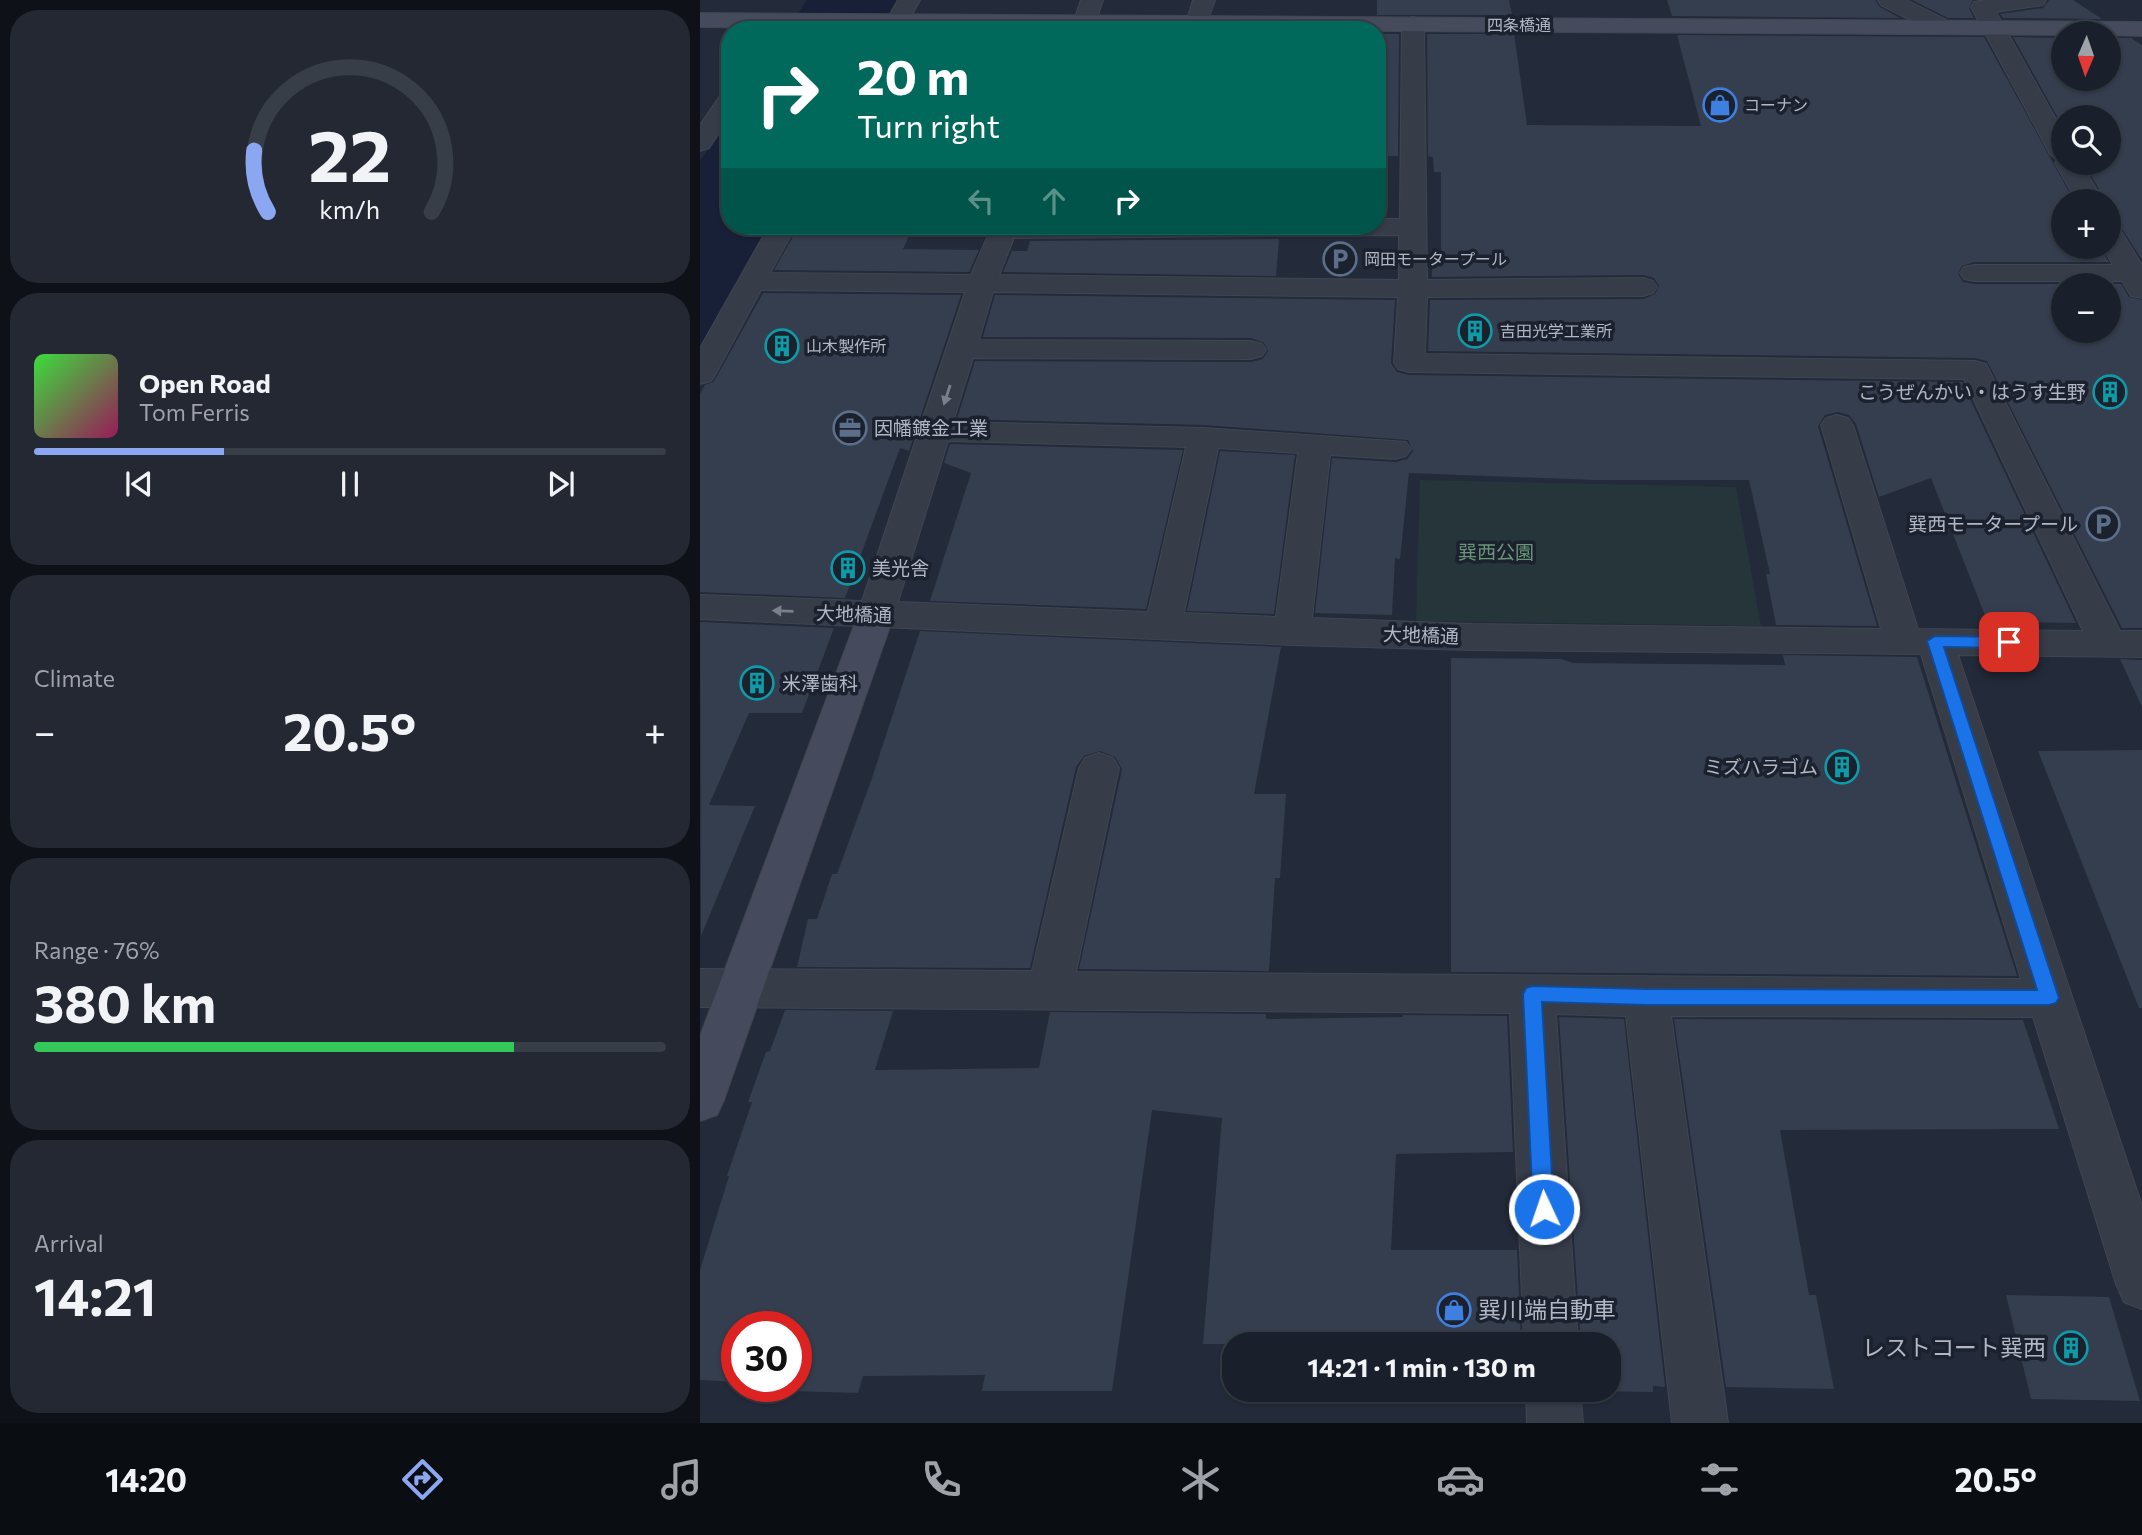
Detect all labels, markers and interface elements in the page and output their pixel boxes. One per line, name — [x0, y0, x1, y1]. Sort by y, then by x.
street label: 四条橋通 — [1487, 15, 1551, 34]
north arrow — [2051, 21, 2121, 91]
map controls — [2051, 21, 2121, 343]
text: 20 m — [857, 45, 969, 105]
icon: right — [742, 49, 833, 140]
shop icon: コーナン — [1701, 86, 1739, 124]
place label: コーナン — [1744, 95, 1808, 114]
text: Turn right — [857, 105, 1000, 145]
button: search — [2051, 105, 2121, 175]
text: 22 — [309, 109, 391, 198]
icon: left — [962, 182, 1000, 220]
icon: ahead — [1035, 182, 1073, 220]
icon: right — [1108, 182, 1146, 220]
button: + — [2051, 189, 2121, 259]
text: km/h — [320, 194, 380, 224]
parking icon: 岡田モータープール — [1321, 240, 1359, 278]
place label: 岡田モータープール — [1364, 249, 1507, 268]
button: − — [2051, 273, 2121, 343]
building icon: 吉田光学工業所 — [1456, 312, 1494, 350]
place label: 吉田光学工業所 — [1500, 321, 1612, 340]
building icon: 山木製作所 — [763, 327, 801, 365]
place label: 山木製作所 — [806, 336, 886, 355]
text: Open Road — [139, 367, 271, 398]
building icon: こうぜんかい・はうす生野 — [2091, 373, 2129, 411]
place label: こうぜんかい・はうす生野 — [1858, 380, 2086, 403]
one-way arrow — [941, 384, 951, 405]
text: Tom Ferris — [139, 398, 250, 426]
office icon: 因幡鍍金工業 — [831, 409, 869, 447]
place label: 因幡鍍金工業 — [874, 416, 988, 439]
icon: previous — [120, 465, 158, 503]
icon: pause — [331, 465, 369, 503]
icon: next — [542, 465, 580, 503]
parking icon: 巽西モータープール — [2084, 505, 2122, 543]
place label: 巽西モータープール — [1908, 512, 2078, 535]
park label: 巽西公園 — [1458, 540, 1534, 563]
building icon: 美光舎 — [829, 549, 867, 587]
place label: 美光舎 — [872, 556, 929, 579]
street label: 大地橋通 — [816, 601, 892, 626]
one-way arrow — [772, 605, 794, 616]
pin — [1979, 612, 2039, 672]
street label: 大地橋通 — [1383, 622, 1459, 647]
icon: arrive — [1990, 623, 2028, 661]
text: Climate — [34, 664, 115, 692]
building icon: 米澤歯科 — [738, 664, 776, 702]
place label: 米澤歯科 — [782, 671, 858, 694]
text: 20.5° — [283, 698, 416, 762]
text: − — [34, 707, 56, 754]
text: + — [644, 707, 666, 754]
building icon: ミズハラゴム — [1823, 748, 1861, 786]
place label: ミズハラゴム — [1704, 755, 1818, 778]
text: Range · 76% — [34, 936, 159, 964]
text: 380 km — [34, 970, 216, 1034]
position arrow — [1507, 1172, 1581, 1246]
text: Arrival — [34, 1229, 104, 1257]
text: 14:21 — [34, 1263, 156, 1327]
shop icon: 巽川端自動車 — [1435, 1291, 1473, 1329]
place label: 巽川端自動車 — [1478, 1295, 1616, 1323]
speed limit sign: 30 — [721, 1311, 812, 1402]
building icon: レストコート巽西 — [2052, 1329, 2090, 1367]
place label: レストコート巽西 — [1862, 1333, 2046, 1361]
text: 14:21 · 1 min · 130 m — [1307, 1351, 1536, 1382]
icon: directions — [398, 1455, 447, 1504]
icon: music — [657, 1455, 706, 1504]
icon: phone — [917, 1455, 966, 1504]
icon: climate — [1176, 1455, 1225, 1504]
icon: car — [1436, 1455, 1485, 1504]
icon: filters — [1695, 1455, 1744, 1504]
text: 14:20 — [105, 1459, 187, 1499]
text: 20.5° — [1955, 1459, 2037, 1499]

